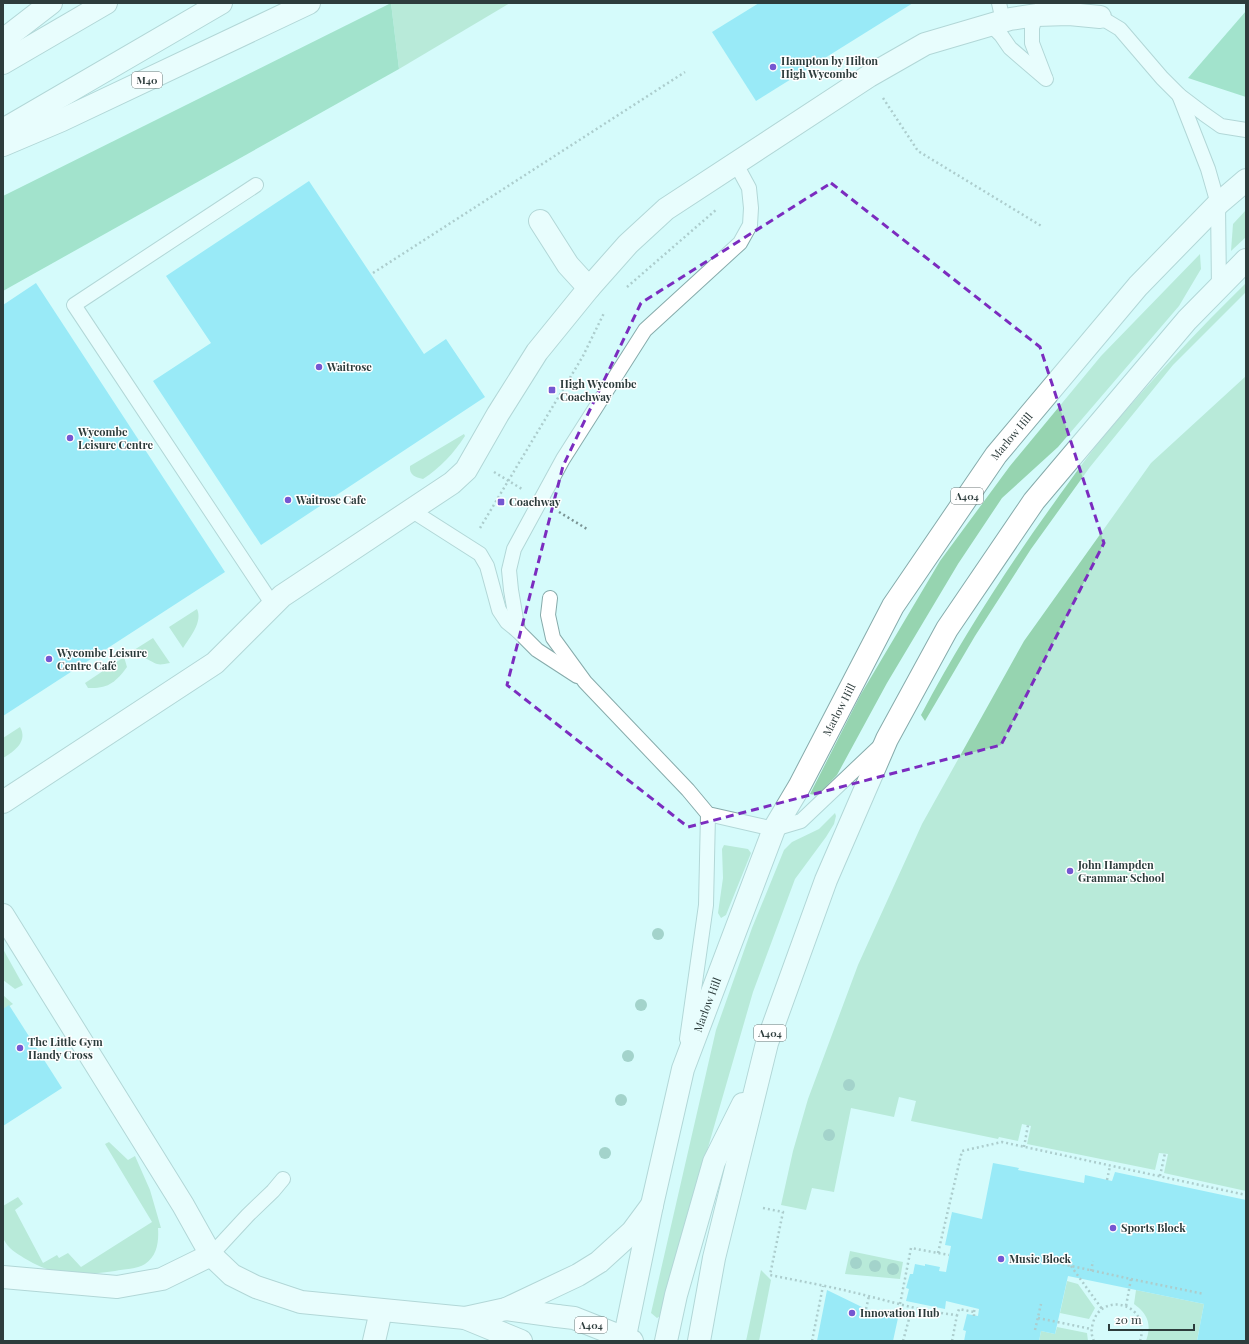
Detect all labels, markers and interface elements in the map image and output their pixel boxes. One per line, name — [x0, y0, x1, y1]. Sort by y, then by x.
place label: Hampton by Hilton High Wycombe — [781, 53, 878, 81]
marker: Hampton by Hilton High Wycombe — [768, 62, 778, 72]
road number: M40 — [132, 72, 162, 88]
place label: Waitrose — [326, 359, 372, 374]
marker: Waitrose — [314, 362, 324, 372]
place label: High Wycombe Coachway — [560, 376, 637, 404]
marker: High Wycombe Coachway — [547, 385, 557, 395]
street label: Marlow Hill — [987, 409, 1036, 463]
place label: Wycombe Leisure Centre — [77, 424, 153, 452]
marker: Wycombe Leisure Centre — [65, 433, 75, 443]
road number: A404 — [951, 488, 983, 504]
place label: Waitrose Cafe — [295, 492, 366, 507]
place label: Coachway — [509, 494, 561, 509]
marker: Waitrose Cafe — [283, 495, 293, 505]
marker: Coachway — [496, 497, 506, 507]
place label: Wycombe Leisure Centre Café — [56, 645, 147, 673]
marker: Wycombe Leisure Centre Café — [44, 654, 54, 664]
street label: Marlow Hill — [819, 680, 859, 738]
place label: John Hampden Grammar School — [1077, 857, 1165, 885]
marker: John Hampden Grammar School — [1065, 866, 1075, 876]
street label: Marlow Hill — [690, 975, 724, 1034]
road number: A404 — [754, 1025, 786, 1041]
place label: The Little Gym Handy Cross — [28, 1034, 103, 1062]
marker: The Little Gym Handy Cross — [15, 1043, 25, 1053]
place label: Sports Block — [1121, 1220, 1186, 1235]
marker: Sports Block — [1108, 1223, 1118, 1233]
place label: Music Block — [1009, 1251, 1072, 1266]
marker: Music Block — [996, 1254, 1006, 1264]
place label: Innovation Hub — [860, 1305, 940, 1320]
scale bar — [1109, 1306, 1194, 1332]
marker: Innovation Hub — [847, 1308, 857, 1318]
text: 20 m — [1115, 1311, 1142, 1327]
road number: A404 — [575, 1317, 607, 1333]

